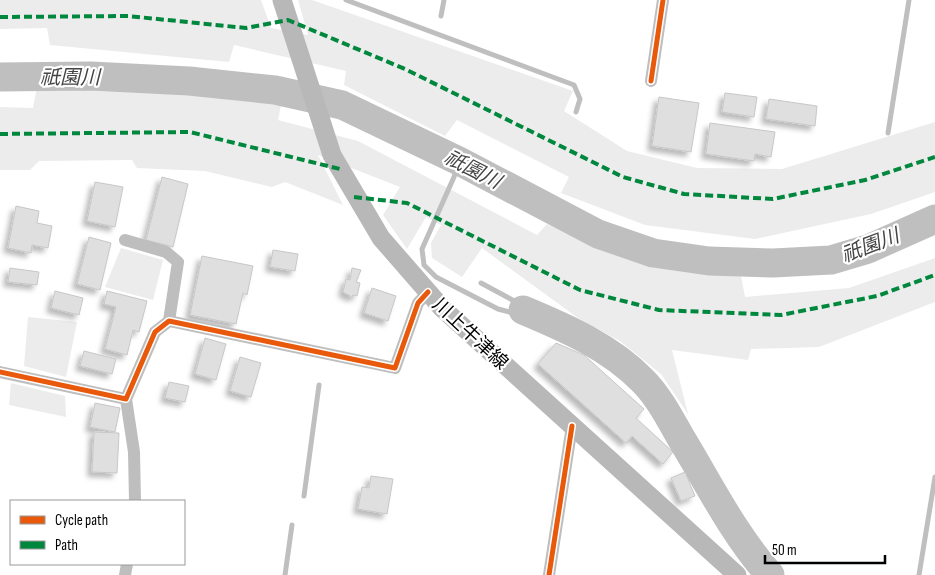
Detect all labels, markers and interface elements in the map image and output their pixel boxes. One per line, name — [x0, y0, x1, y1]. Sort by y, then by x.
water label: 祇園川 — [40, 66, 102, 90]
water label: 祇園川 — [440, 146, 507, 195]
water label: 祇園川 — [838, 223, 905, 268]
street label: 川上牛津線 — [427, 293, 513, 375]
legend — [10, 500, 185, 565]
text: Cycle path — [55, 511, 108, 530]
scale bar — [765, 532, 885, 564]
text: Path — [55, 536, 78, 555]
text: 50 m — [772, 541, 797, 560]

